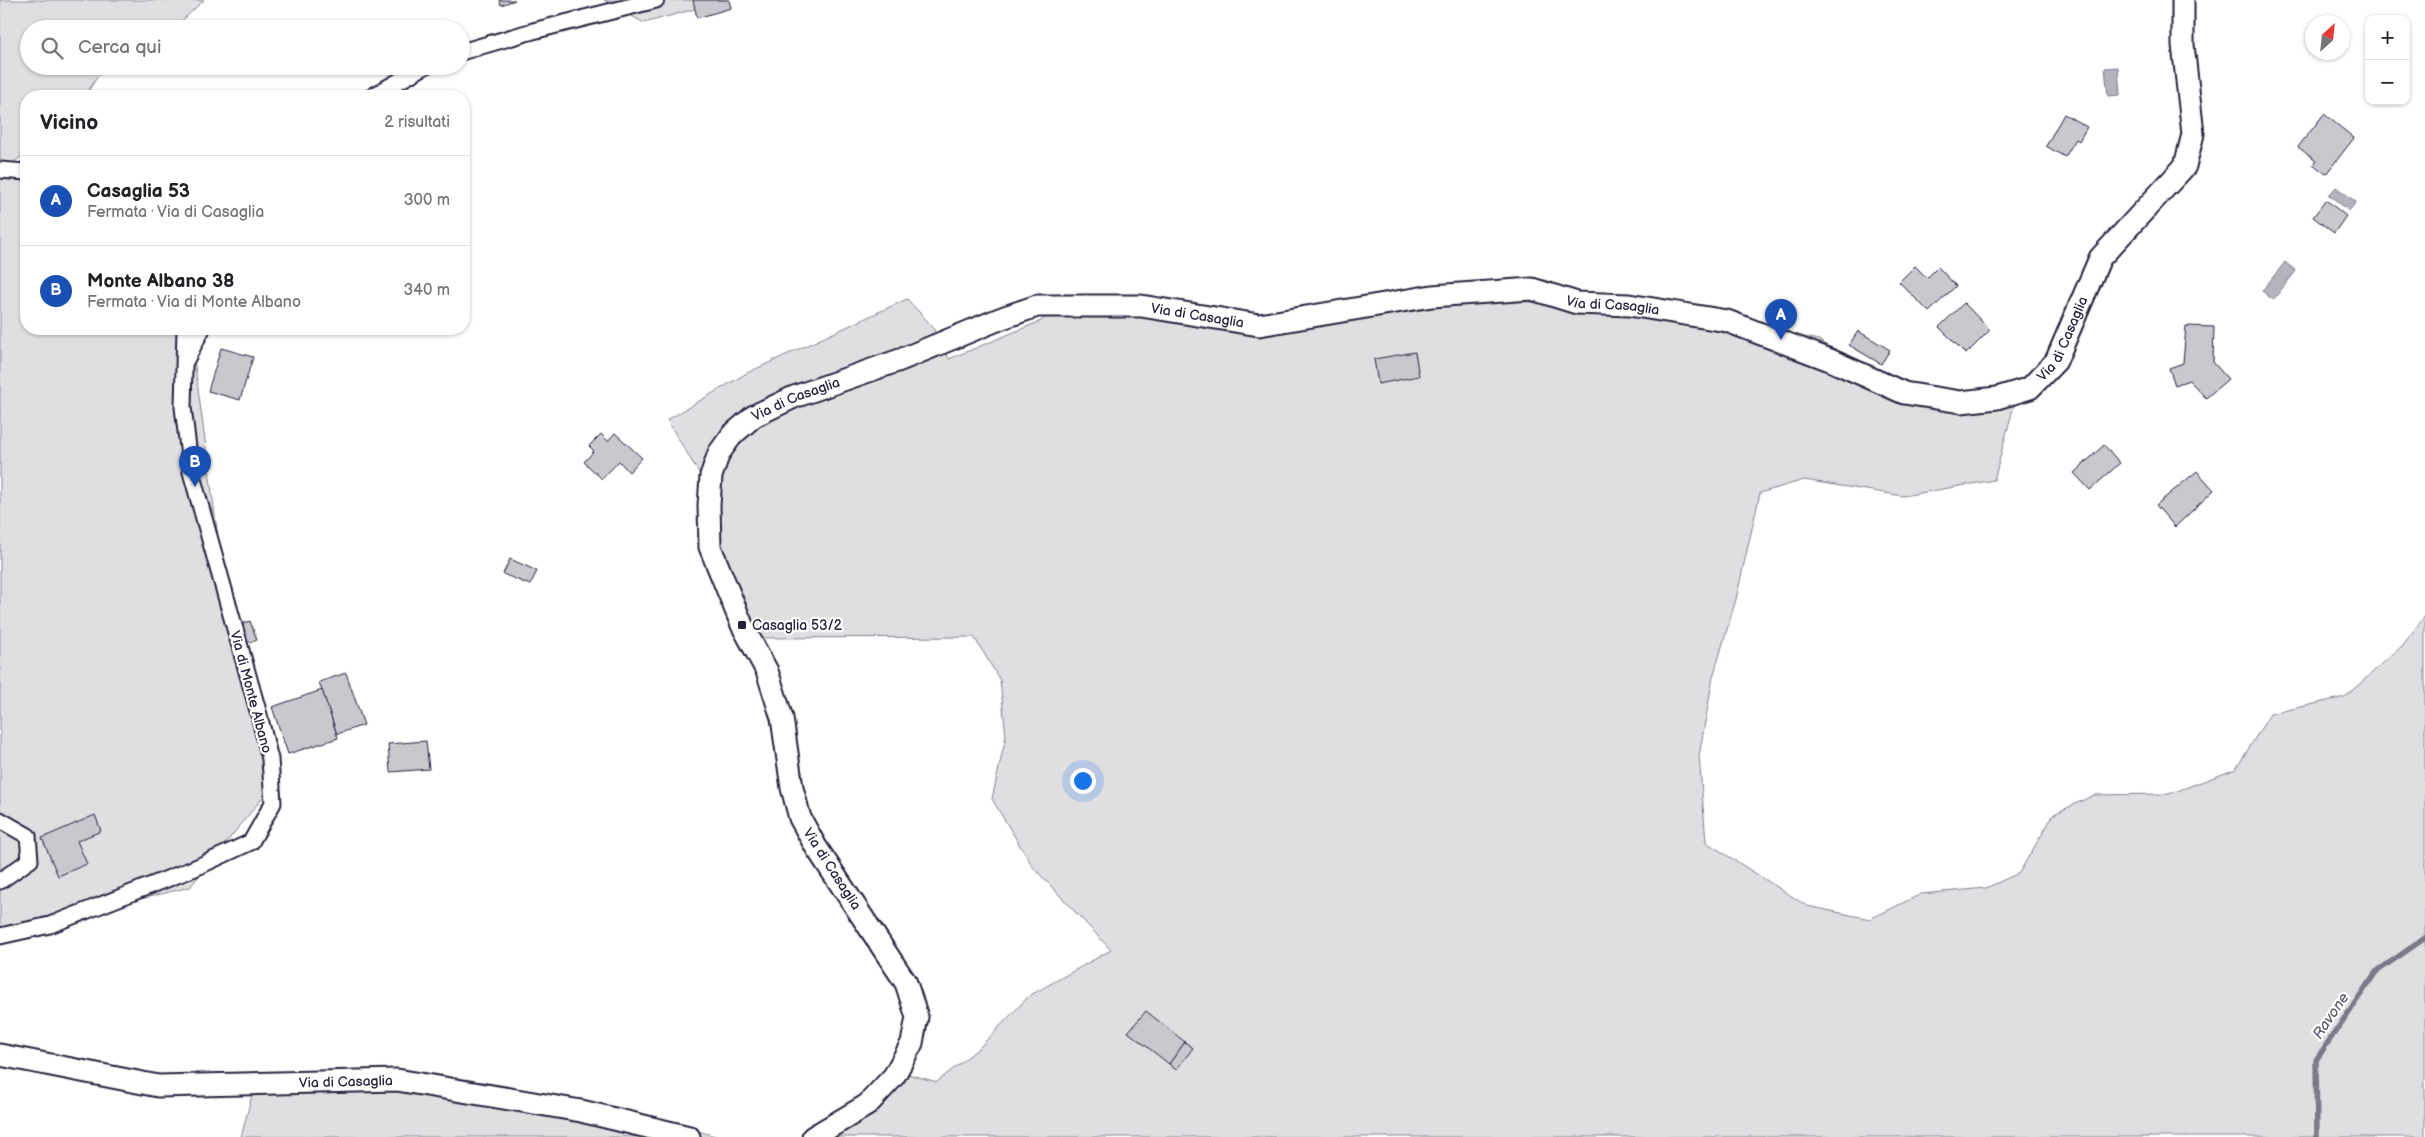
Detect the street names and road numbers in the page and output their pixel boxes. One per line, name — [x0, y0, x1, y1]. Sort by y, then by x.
street label: Via di Casaglia — [1564, 292, 1661, 318]
street label: Via di Casaglia — [2033, 294, 2091, 384]
street label: Via di Casaglia — [1150, 299, 1245, 331]
street label: Via di Casaglia — [749, 373, 842, 424]
street label: Via di Monte Albano — [226, 629, 276, 755]
street label: Via di Casaglia — [799, 825, 865, 913]
street label: Via di Casaglia — [299, 1072, 393, 1091]

